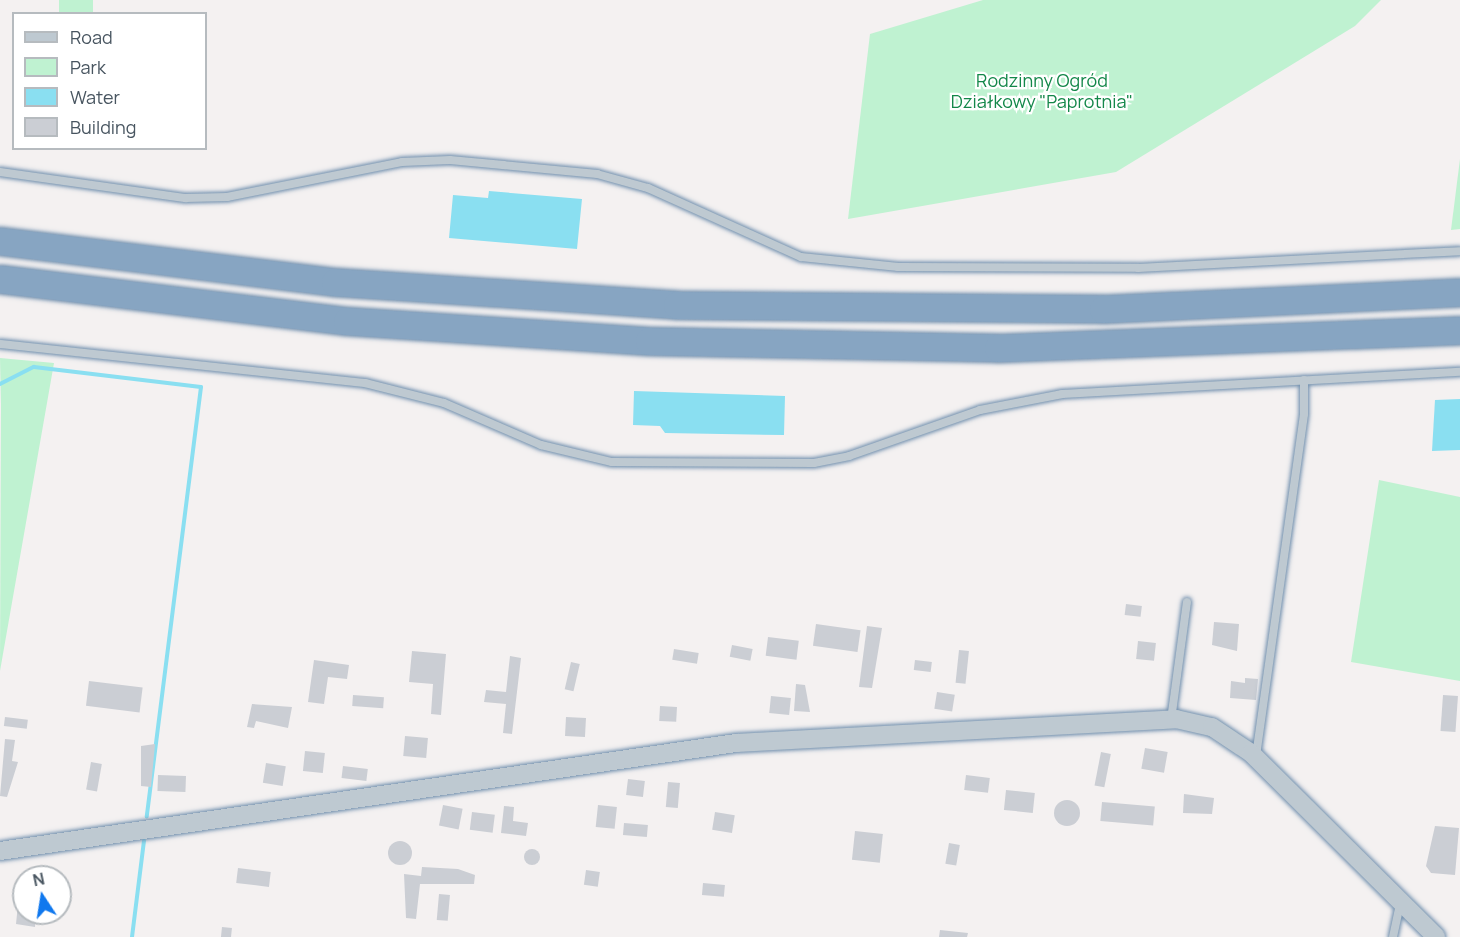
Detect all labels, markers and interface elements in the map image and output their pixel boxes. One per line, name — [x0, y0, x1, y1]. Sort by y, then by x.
legend — [12, 12, 207, 150]
text: Road — [70, 25, 113, 49]
text: Park — [70, 55, 106, 79]
park label: Rodzinny Ogród Działkowy "Paprotnia" — [951, 70, 1133, 112]
text: Water — [70, 85, 120, 109]
text: Building — [70, 115, 136, 139]
north arrow — [12, 865, 72, 925]
text: N — [31, 867, 47, 891]

